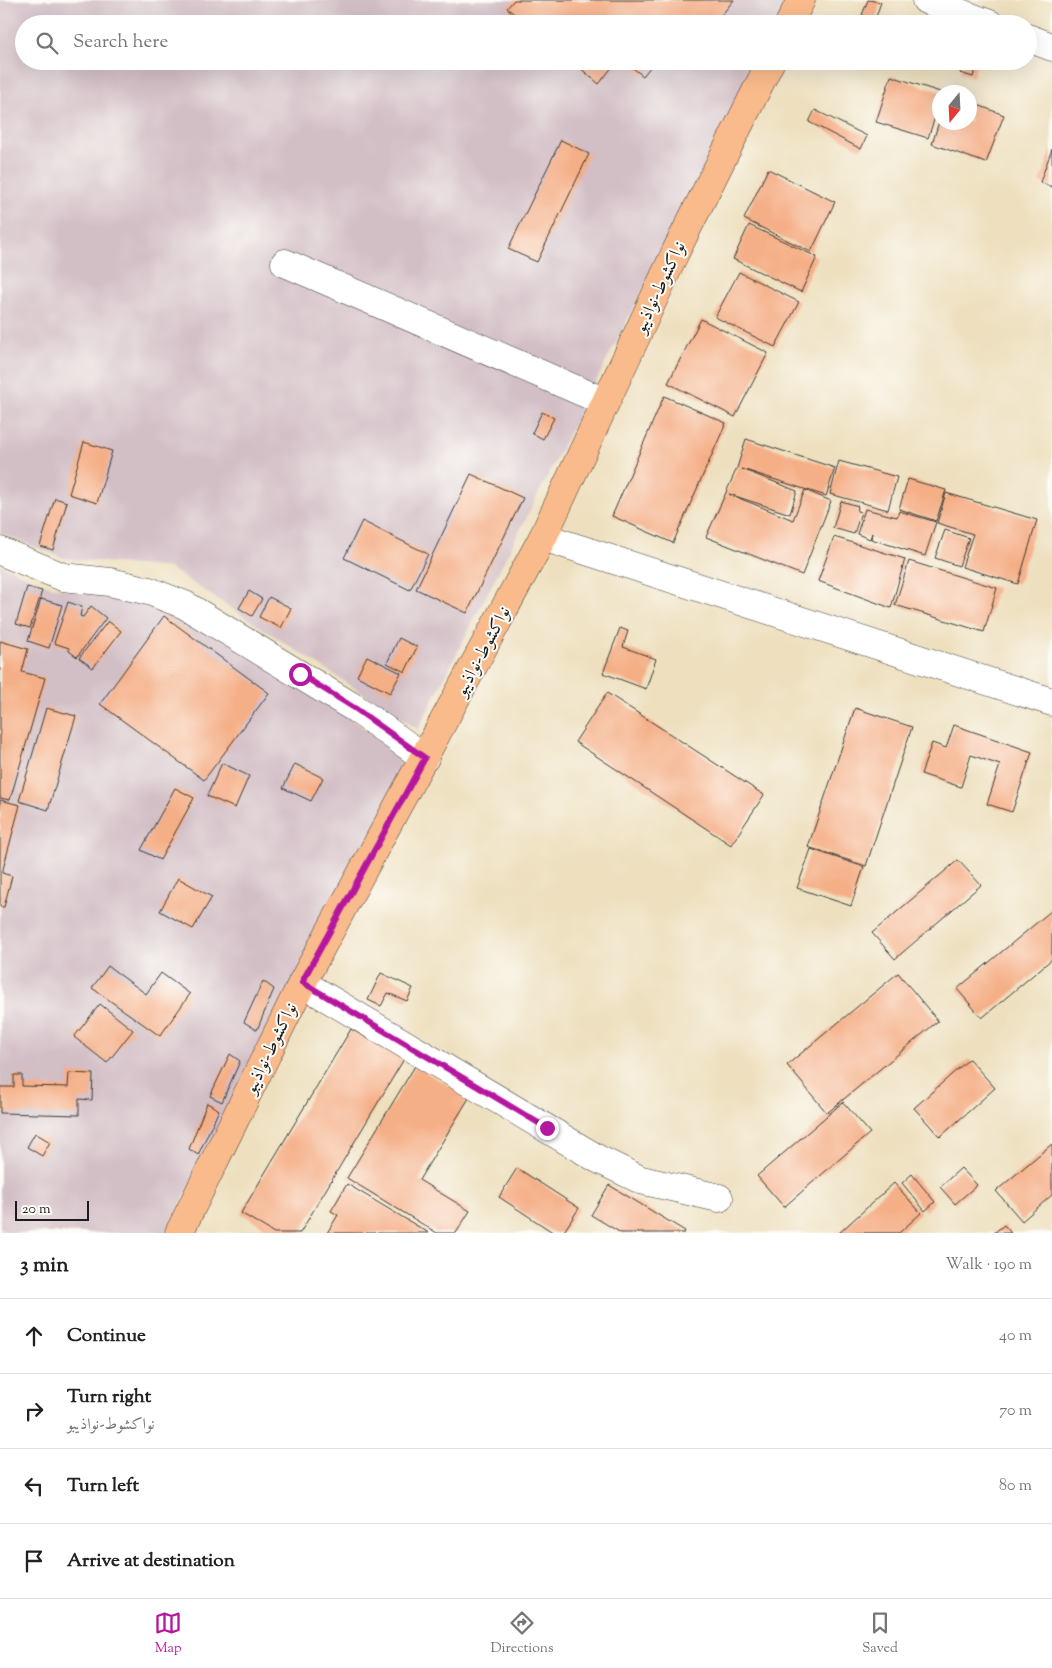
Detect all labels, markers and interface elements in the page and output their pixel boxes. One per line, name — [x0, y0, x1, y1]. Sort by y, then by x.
search box — [15, 15, 1037, 70]
icon: search — [33, 29, 61, 57]
text: Search here — [73, 29, 168, 56]
north arrow — [932, 85, 977, 130]
street label: نواكشوط-نواذيبو — [627, 238, 693, 340]
street label: نواكشوط-نواذيبو — [448, 602, 518, 703]
route start — [289, 663, 312, 686]
street label: نواكشوط-نواذيبو — [238, 999, 305, 1101]
route end — [536, 1117, 559, 1140]
scale bar — [15, 1198, 89, 1221]
text: 20 m — [22, 1200, 51, 1220]
text: 3 min — [20, 1251, 69, 1281]
text: Walk · 190 m — [945, 1254, 1032, 1277]
icon: ahead — [20, 1322, 48, 1350]
text: Continue — [67, 1323, 146, 1350]
text: 40 m — [999, 1325, 1032, 1348]
text: Turn right — [67, 1384, 151, 1411]
icon: right — [20, 1397, 48, 1425]
text: 70 m — [999, 1400, 1032, 1423]
text: نواكشوط-نواذيبو — [67, 1414, 154, 1437]
icon: left — [20, 1472, 48, 1500]
text: Turn left — [67, 1473, 139, 1500]
text: 80 m — [999, 1475, 1032, 1498]
icon: arrive — [20, 1547, 48, 1575]
text: Arrive at destination — [67, 1548, 235, 1575]
tab: Map — [154, 1609, 182, 1659]
tab: Directions — [490, 1609, 554, 1659]
tab: Saved — [862, 1609, 898, 1659]

